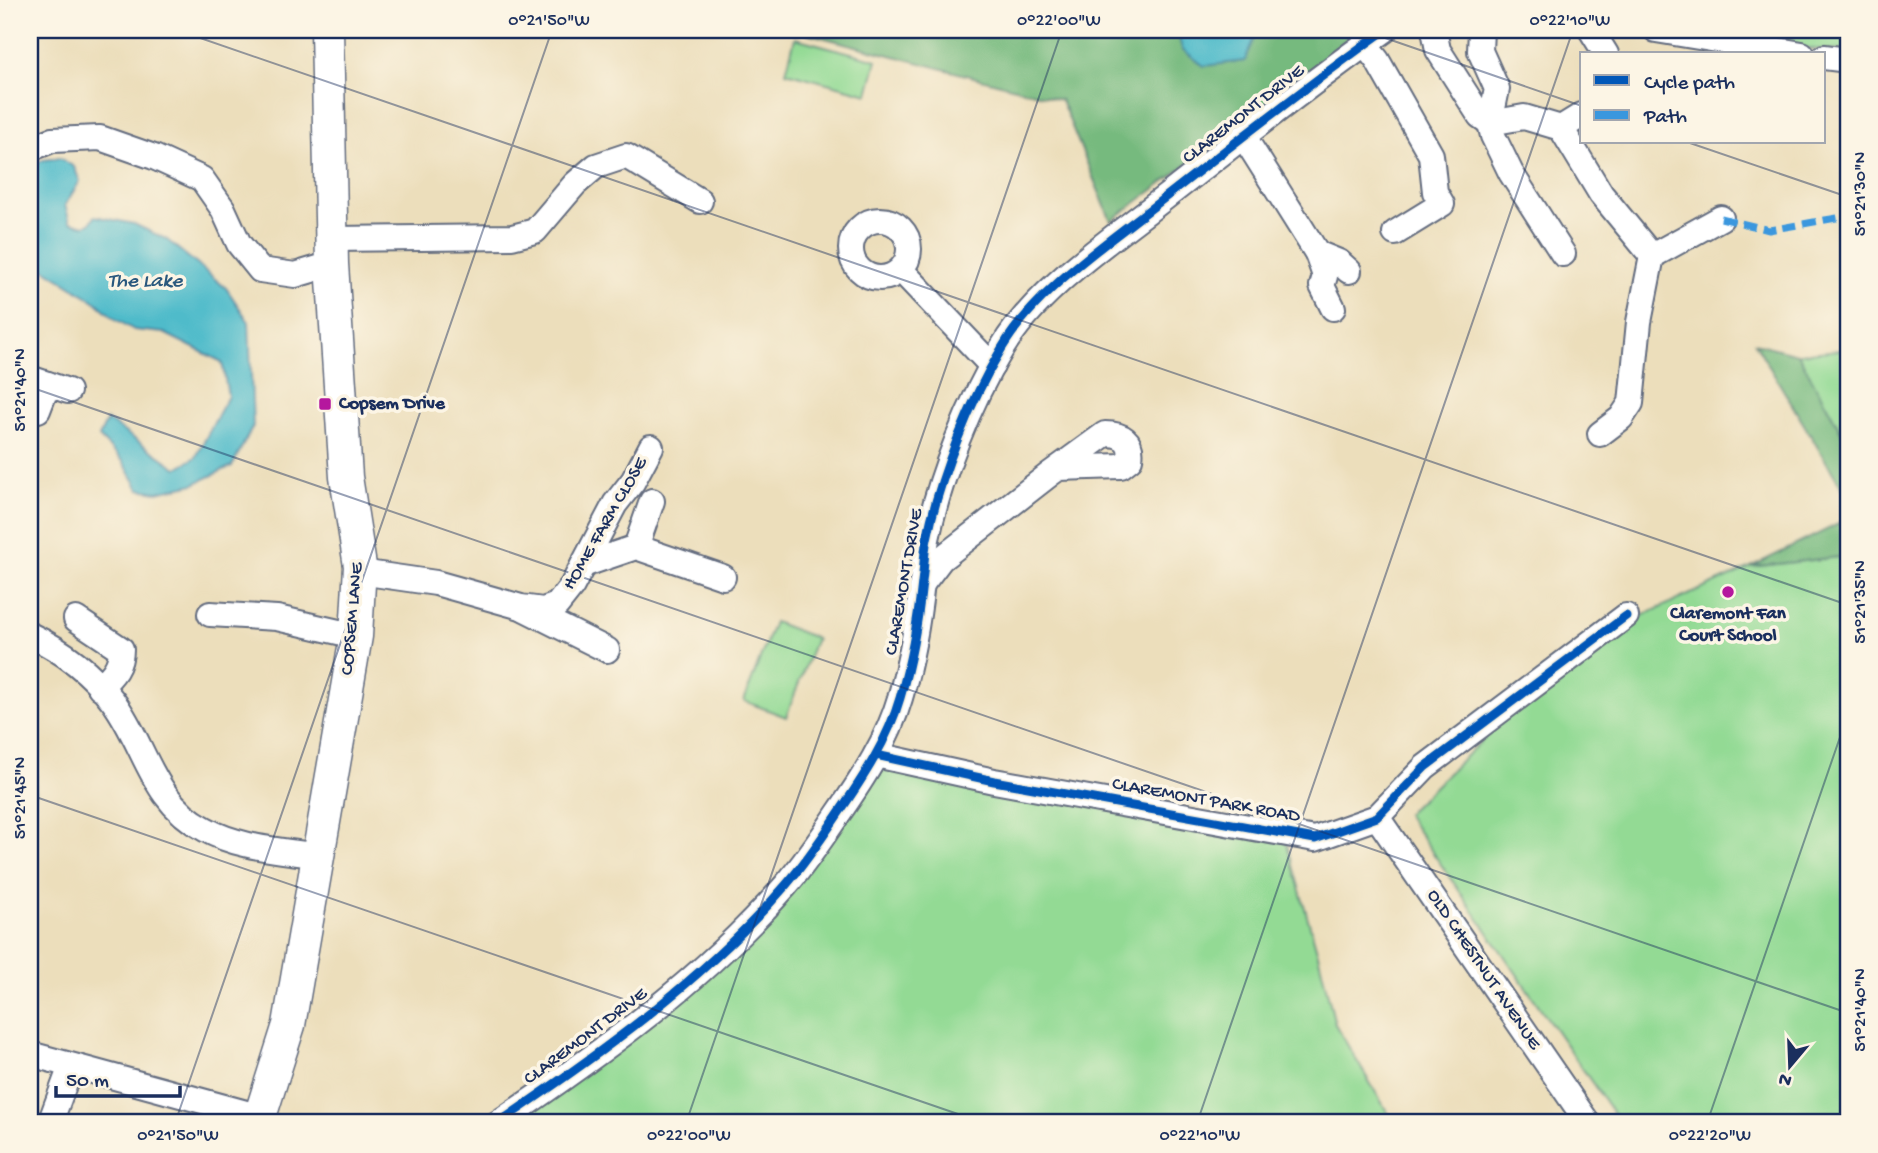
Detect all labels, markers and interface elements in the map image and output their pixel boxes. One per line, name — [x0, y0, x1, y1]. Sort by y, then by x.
text: 0°21'50"W — [508, 11, 590, 32]
text: 0°22'00"W — [1017, 11, 1101, 32]
text: 0°22'10"W — [1530, 11, 1610, 32]
legend — [1580, 52, 1826, 144]
street label: CLAREMONT DRIVE — [1178, 60, 1310, 170]
text: Cycle path — [1644, 72, 1735, 97]
text: Path — [1643, 106, 1687, 131]
text: 51°21'30"N — [1851, 152, 1872, 236]
water label: The Lake — [108, 270, 184, 295]
text: 51°21'40"N — [11, 348, 32, 432]
place label: Copsem Drive — [338, 393, 446, 416]
marker: Copsem Drive — [317, 396, 333, 412]
street label: HOME FARM CLOSE — [559, 452, 654, 595]
street label: CLAREMONT DRIVE — [881, 506, 929, 657]
text: 51°21'35"N — [1851, 560, 1872, 644]
street label: COPSEM LANE — [337, 561, 369, 676]
marker: Claremont Fan Court School — [1720, 584, 1736, 600]
place label: Claremont Fan Court School — [1669, 603, 1787, 648]
text: 51°21'45"N — [11, 757, 32, 839]
street label: CLAREMONT PARK ROAD — [1110, 773, 1302, 829]
street label: OLD CHESTNUT AVENUE — [1421, 885, 1546, 1055]
text: 51°21'40"N — [1851, 968, 1872, 1052]
street label: CLAREMONT DRIVE — [520, 982, 653, 1091]
north arrow — [1756, 1030, 1826, 1100]
scale bar — [56, 1055, 180, 1099]
text: N — [1776, 1066, 1795, 1092]
text: 50 m — [66, 1070, 109, 1095]
text: 0°21'50"W — [137, 1126, 219, 1147]
text: 0°22'00"W — [647, 1126, 731, 1147]
text: 0°22'10"W — [1160, 1126, 1240, 1147]
text: 0°22'20"W — [1669, 1126, 1751, 1147]

